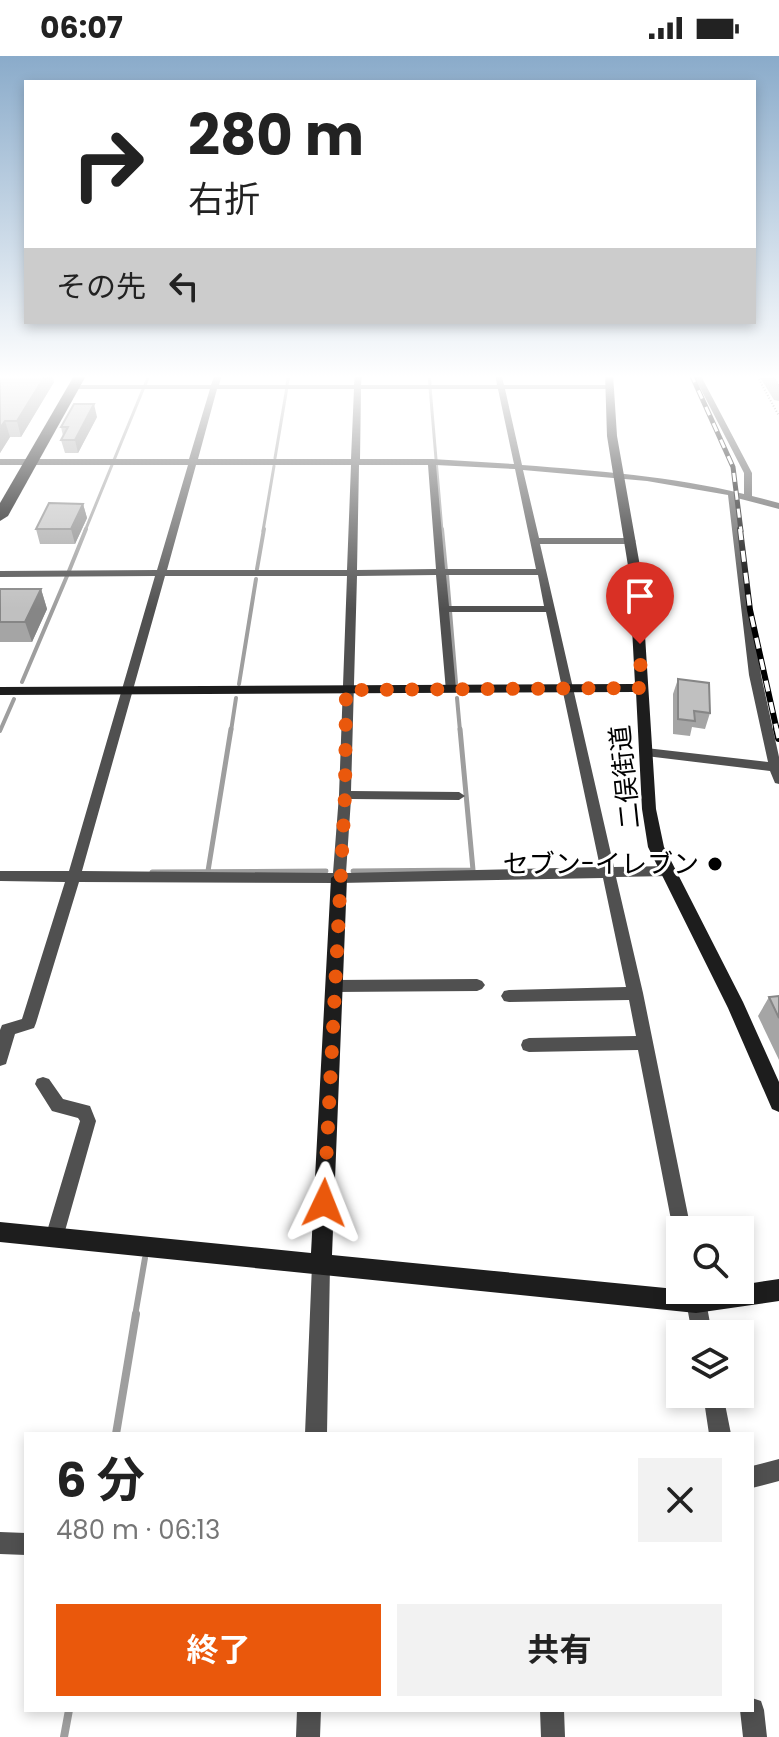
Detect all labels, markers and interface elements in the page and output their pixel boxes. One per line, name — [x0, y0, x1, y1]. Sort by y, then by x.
text: 06:07 — [40, 6, 123, 49]
text: 280 m — [188, 96, 364, 175]
icon: right — [56, 112, 160, 216]
text: 右折 — [188, 174, 260, 225]
icon: left — [162, 264, 206, 308]
text: その先 — [56, 265, 146, 308]
pin — [606, 562, 674, 644]
icon: arrive — [618, 574, 662, 618]
street label: 二俣街道 — [602, 723, 648, 831]
place label: セブン-イレブン — [503, 846, 699, 882]
marker: セブン-イレブン — [706, 855, 724, 873]
position arrow — [282, 1161, 366, 1245]
map controls — [666, 1216, 754, 1408]
button: search — [666, 1216, 754, 1304]
button: layers — [666, 1320, 754, 1408]
text: 6 分 — [56, 1447, 145, 1514]
button: close — [638, 1458, 722, 1542]
text: 480 m · 06:13 — [56, 1512, 220, 1548]
button: 終了 — [56, 1604, 381, 1696]
button: 共有 — [397, 1604, 722, 1696]

